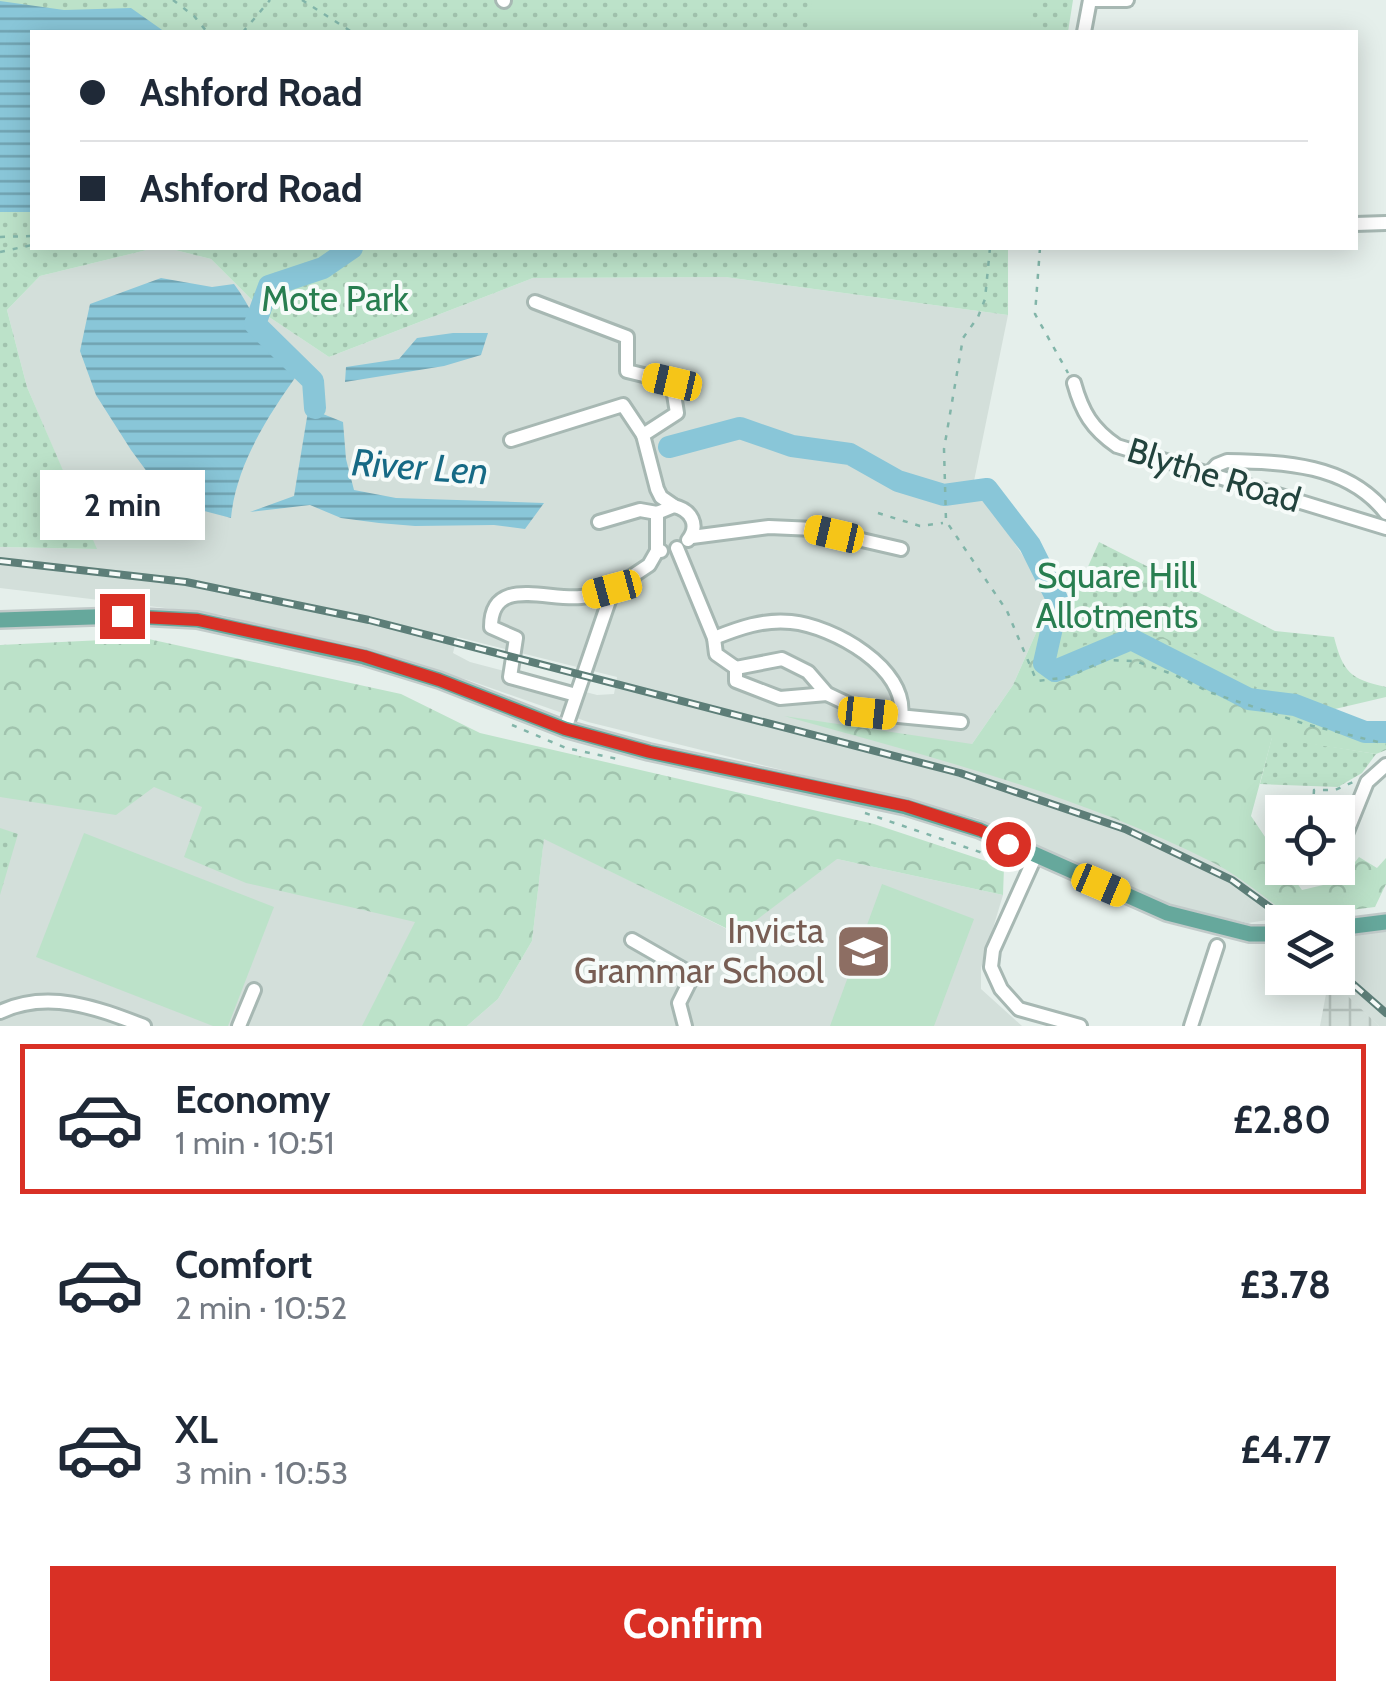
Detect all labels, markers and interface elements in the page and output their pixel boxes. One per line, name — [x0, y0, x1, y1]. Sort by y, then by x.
text: Ashford Road — [140, 69, 363, 116]
text: Ashford Road — [140, 165, 363, 212]
park label: Mote Park — [261, 277, 409, 320]
car — [639, 361, 705, 403]
street label: Blythe Road — [1122, 428, 1306, 521]
water label: River Len — [350, 438, 490, 495]
callout: 2 min — [39, 471, 204, 541]
text: 2 min — [84, 485, 161, 524]
car — [801, 513, 867, 555]
park label: Square Hill Allotments — [1036, 554, 1198, 637]
car — [579, 567, 645, 611]
route end — [100, 594, 145, 639]
car — [837, 695, 899, 731]
map controls — [1265, 795, 1355, 995]
button: locate — [1265, 795, 1355, 885]
route start — [986, 822, 1031, 867]
car — [1068, 859, 1134, 911]
button: layers — [1265, 905, 1355, 995]
place label: Invicta Grammar School — [574, 909, 825, 992]
school or university icon: Invicta Grammar School — [833, 921, 893, 981]
icon: car — [55, 1074, 145, 1164]
text: Economy — [175, 1076, 330, 1123]
text: £2.80 — [1233, 1096, 1331, 1143]
text: 1 min · 10:51 — [175, 1123, 335, 1162]
icon: car — [55, 1239, 145, 1329]
text: Comfort — [175, 1241, 312, 1288]
text: £3.78 — [1240, 1261, 1331, 1308]
text: 2 min · 10:52 — [175, 1288, 347, 1327]
icon: car — [55, 1404, 145, 1494]
text: XL — [175, 1406, 218, 1453]
text: £4.77 — [1240, 1426, 1331, 1473]
text: 3 min · 10:53 — [175, 1453, 348, 1492]
button: Confirm — [50, 1566, 1336, 1681]

